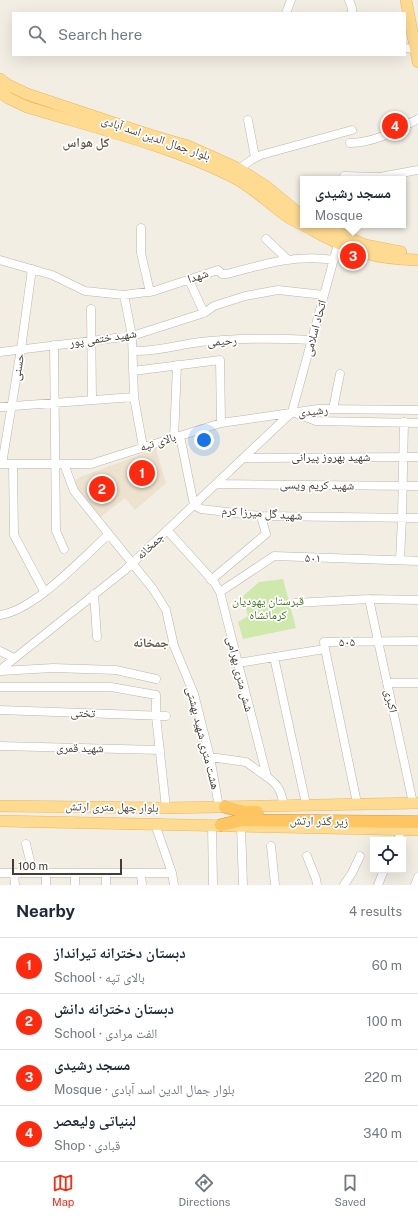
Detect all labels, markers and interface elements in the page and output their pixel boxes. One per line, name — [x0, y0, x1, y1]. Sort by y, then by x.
search box — [12, 12, 406, 56]
icon: search — [26, 23, 48, 45]
text: Search here — [58, 26, 142, 43]
pin: 4 — [382, 111, 408, 141]
street label: بلوار جمال الدین اسد آبادی — [100, 113, 212, 164]
district label: کل هواس — [62, 135, 110, 151]
popup — [300, 176, 406, 228]
text: مسجد رشیدی — [315, 184, 391, 201]
text: Mosque — [315, 208, 363, 223]
pin: 3 — [340, 241, 366, 271]
street label: شهدا — [186, 266, 210, 286]
street label: اتحاد اسلامی — [301, 298, 329, 358]
street label: شهید ختمی پور — [67, 326, 138, 350]
street label: رحیمی — [207, 333, 238, 349]
street label: حسنی — [9, 352, 27, 382]
street label: رشیدی — [297, 402, 329, 420]
street label: بالای تپه — [138, 430, 178, 454]
your location — [194, 430, 214, 450]
street label: شهید بهروز پیرانی — [292, 450, 371, 464]
pin: 1 — [129, 458, 155, 488]
pin: 2 — [89, 474, 115, 504]
street label: شهید کریم ویسی — [280, 477, 354, 494]
street label: شهید گل میرزا کرم — [221, 503, 303, 524]
street label: جمخانه — [133, 530, 167, 562]
street label: ۵۰۱ — [305, 551, 321, 565]
park label: قبرستان یهودیان کرمانشاه — [232, 594, 304, 622]
district label: جمخانه — [133, 635, 169, 650]
street label: شش متری بهرامی — [223, 635, 256, 713]
street label: ۵۰۵ — [339, 635, 355, 649]
street label: هشت متری شهید بهشتی — [183, 685, 223, 791]
street label: اکبری — [381, 688, 400, 714]
street label: تختی — [70, 706, 96, 720]
street label: شهید قمری — [56, 741, 104, 756]
street label: بلوار چهل متری ارتش — [65, 799, 159, 815]
street label: زیر گذر ارتش — [290, 813, 349, 829]
map controls — [370, 837, 406, 873]
button: locate — [370, 837, 406, 873]
scale bar — [12, 857, 122, 876]
text: 100 m — [18, 860, 48, 872]
text: Nearby — [16, 901, 75, 921]
text: 4 results — [349, 904, 402, 919]
text: دبستان دخترانه تیرانداز — [54, 944, 186, 961]
text: 1 — [26, 958, 32, 973]
text: 60 m — [372, 958, 402, 973]
text: School · بالای تپه — [54, 970, 145, 985]
text: دبستان دخترانه دانش — [54, 1000, 174, 1017]
text: 2 — [25, 1014, 33, 1029]
text: 100 m — [366, 1014, 402, 1029]
text: School · الفت مرادی — [54, 1026, 157, 1041]
text: مسجد رشیدی — [54, 1056, 130, 1073]
text: 3 — [25, 1070, 33, 1085]
text: 220 m — [364, 1070, 402, 1085]
text: Mosque · بلوار جمال الدین اسد آبادی — [54, 1082, 235, 1097]
text: لبنیاتی ولیعصر — [54, 1112, 136, 1129]
text: 4 — [25, 1126, 33, 1141]
text: 340 m — [363, 1126, 402, 1141]
text: Shop · قبادی — [54, 1138, 120, 1153]
tab: Map — [52, 1172, 74, 1208]
tab: Directions — [179, 1172, 230, 1208]
tab: Saved — [334, 1172, 366, 1208]

